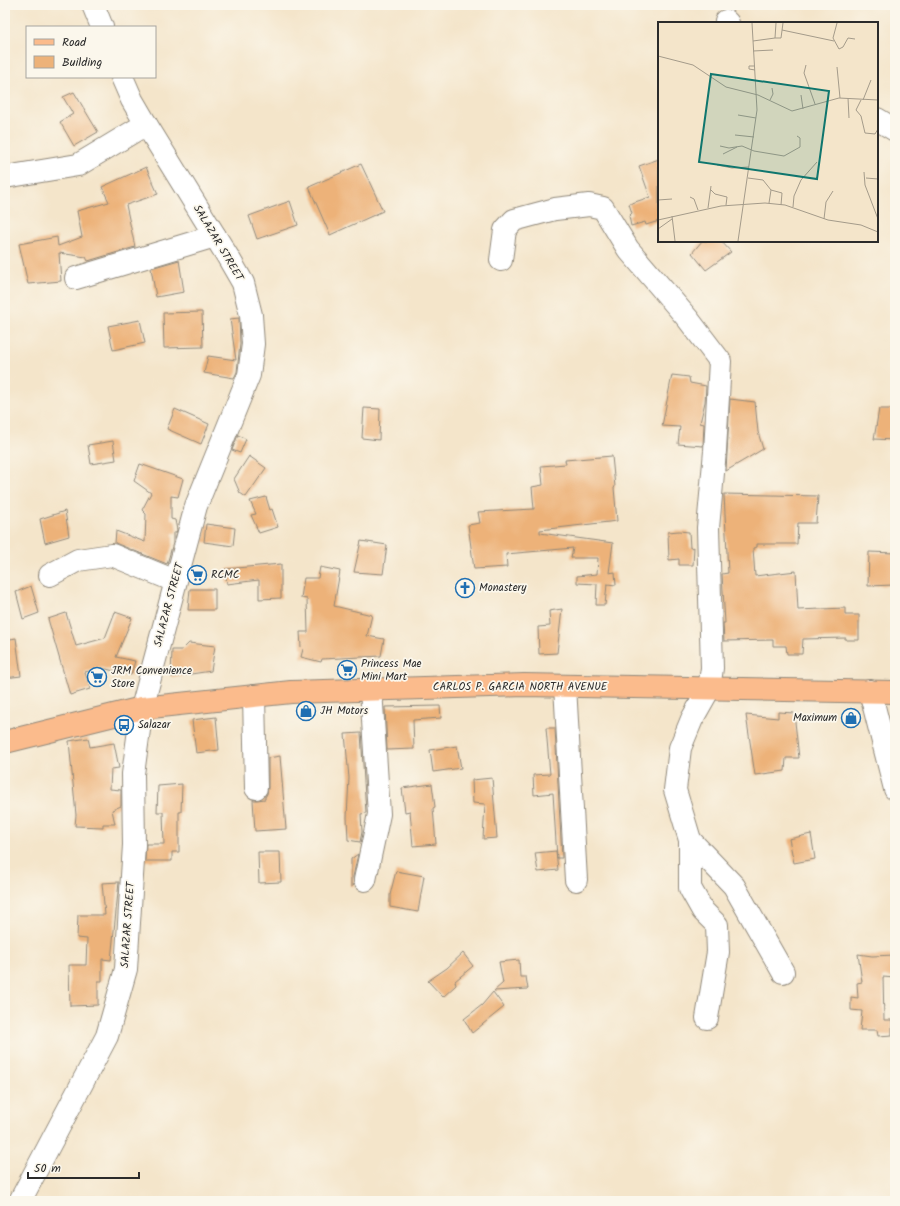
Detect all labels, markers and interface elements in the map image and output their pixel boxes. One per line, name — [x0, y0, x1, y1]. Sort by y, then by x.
inset map — [658, 22, 878, 242]
legend — [26, 26, 156, 78]
text: Road — [62, 33, 87, 52]
text: Building — [62, 53, 102, 72]
street label: SALAZAR STREET — [188, 201, 249, 286]
street label: SALAZAR STREET — [149, 560, 189, 649]
supermarket icon: RCMC — [186, 564, 208, 586]
place label: RCMC — [211, 566, 240, 584]
church icon: Monastery — [454, 577, 476, 599]
place label: Monastery — [479, 579, 527, 597]
place label: Princess Mae Mini Mart — [361, 655, 422, 686]
supermarket icon: Princess Mae Mini Mart — [336, 659, 358, 681]
place label: JRM Convenience Store — [111, 662, 192, 693]
supermarket icon: JRM Convenience Store — [86, 666, 108, 688]
street label: CARLOS P. GARCIA NORTH AVENUE — [433, 678, 608, 696]
shop icon: JH Motors — [295, 700, 317, 722]
place label: JH Motors — [320, 702, 368, 720]
shop icon: Maximum — [840, 707, 862, 729]
place label: Maximum — [793, 709, 837, 727]
bus stop icon: Salazar — [113, 714, 135, 736]
place label: Salazar — [138, 716, 172, 734]
street label: SALAZAR STREET — [116, 880, 140, 969]
scale bar — [28, 1154, 139, 1180]
text: 50 m — [34, 1159, 61, 1178]

